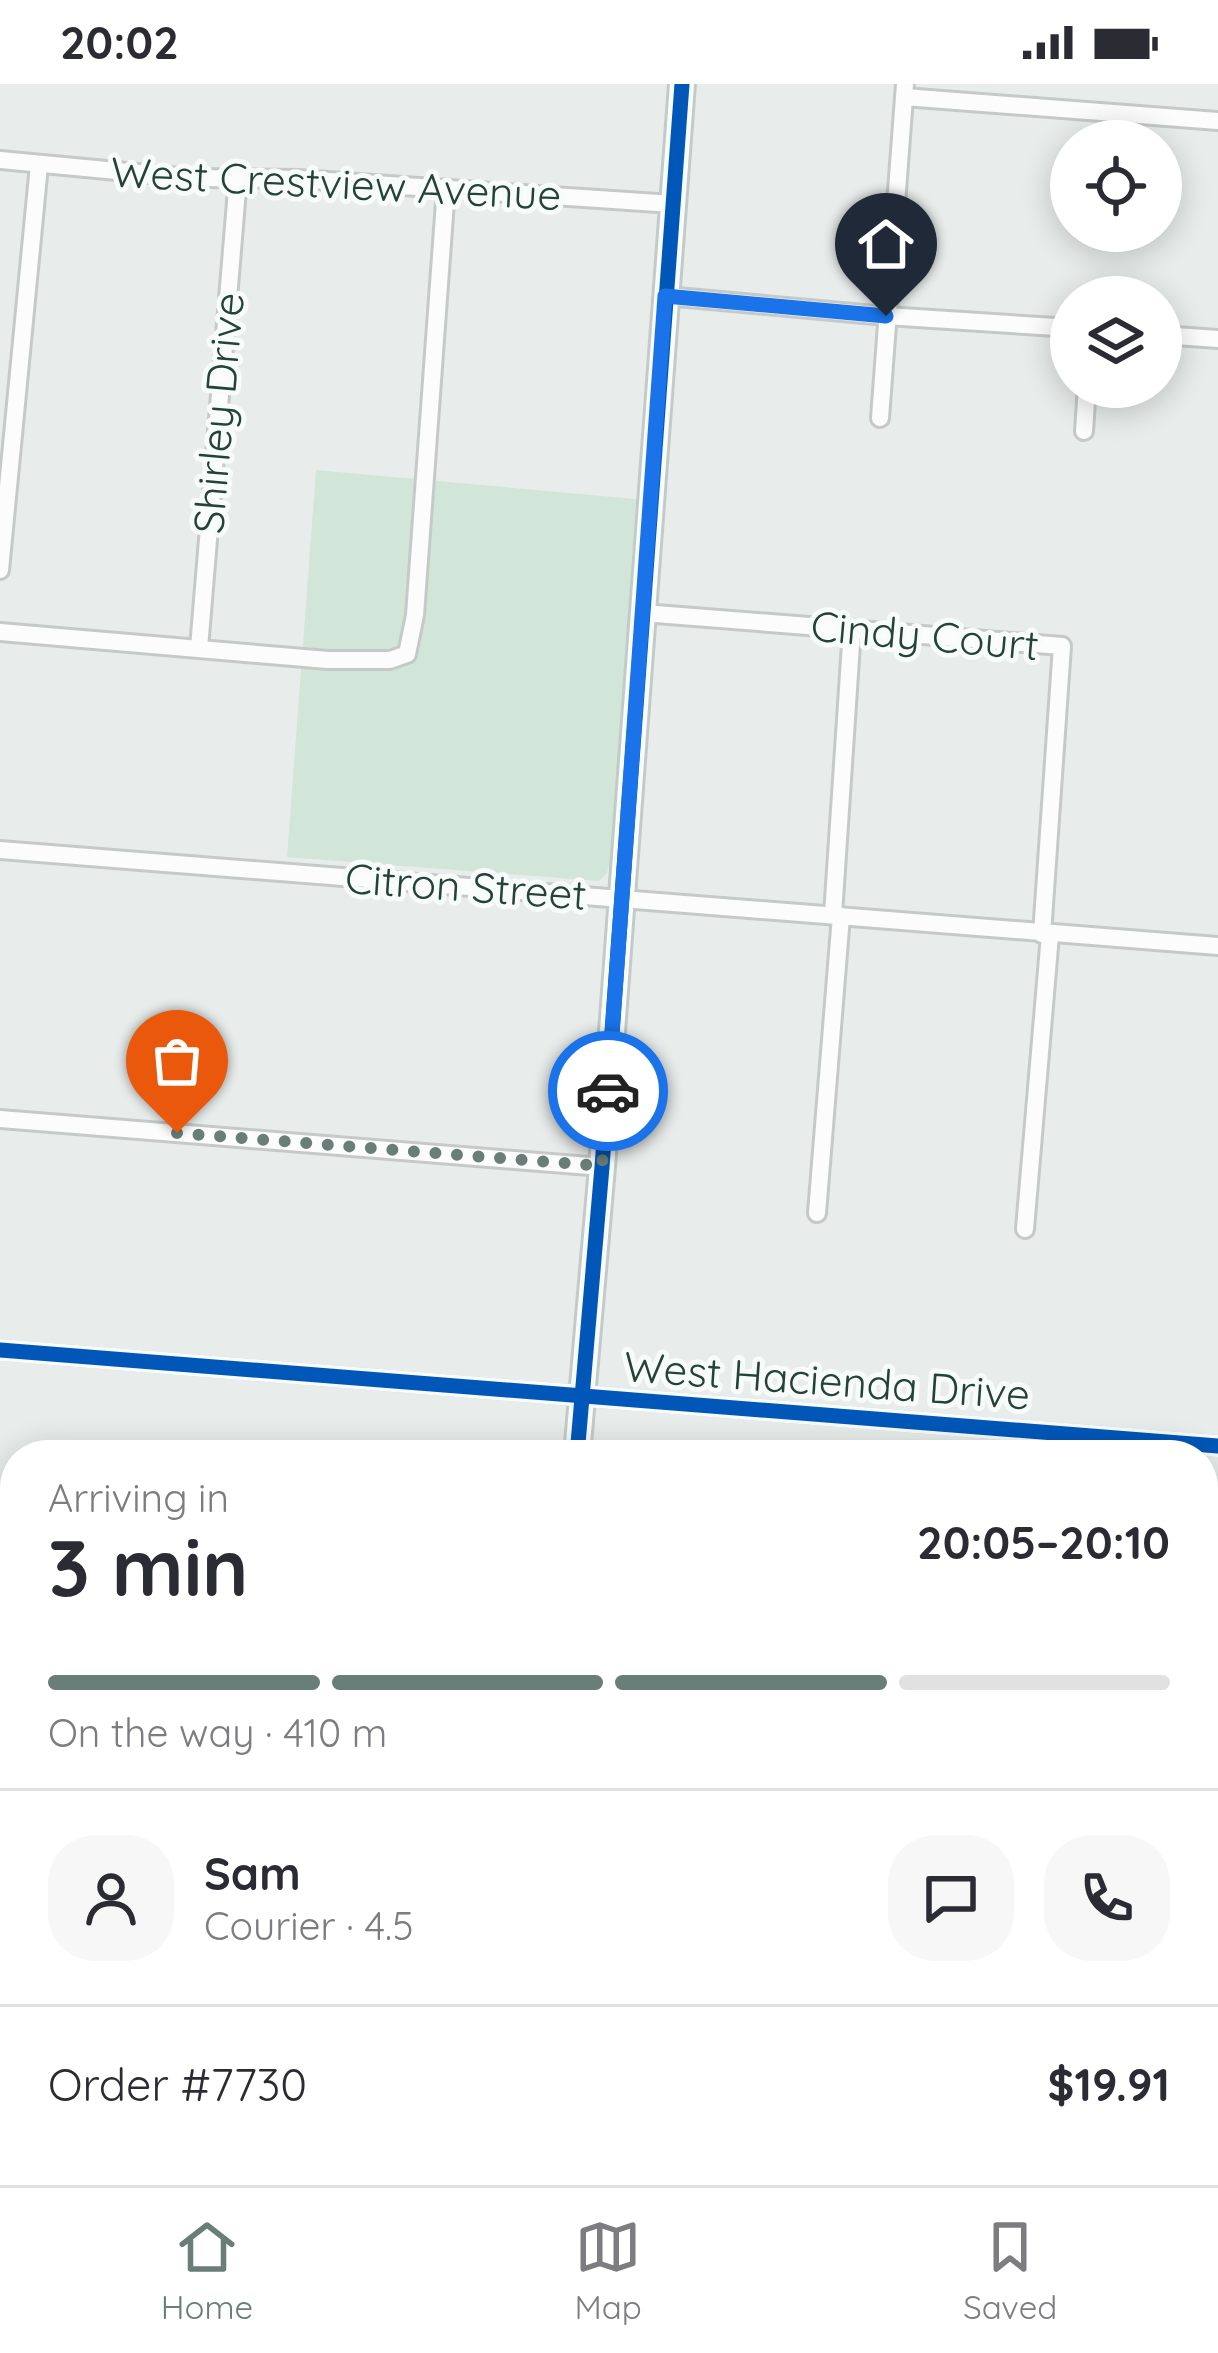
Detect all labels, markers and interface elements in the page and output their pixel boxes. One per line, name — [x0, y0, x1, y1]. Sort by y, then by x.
text: 20:02 — [60, 14, 179, 70]
map controls — [1050, 120, 1182, 408]
button: locate — [1050, 120, 1182, 252]
street label: West Crestview Avenue — [109, 145, 563, 221]
pin — [835, 193, 937, 316]
icon: home — [853, 211, 919, 277]
button: layers — [1050, 276, 1182, 408]
street label: Shirley Drive — [181, 290, 255, 536]
street label: Cindy Court — [809, 599, 1041, 671]
street label: Citron Street — [344, 851, 588, 921]
pin — [126, 1010, 228, 1133]
icon: bag — [144, 1028, 210, 1094]
courier — [548, 1031, 668, 1151]
icon: car — [575, 1058, 641, 1124]
street label: West Hacienda Drive — [622, 1339, 1032, 1421]
text: Arriving in — [48, 1473, 229, 1522]
text: 20:05–20:10 — [917, 1514, 1170, 1570]
text: 3 min — [48, 1518, 249, 1616]
text: On the way · 410 m — [48, 1708, 387, 1757]
button: person — [48, 1835, 174, 1961]
button: chat — [888, 1835, 1014, 1961]
button: phone — [1044, 1835, 1170, 1961]
text: Sam — [204, 1845, 301, 1901]
text: Courier · 4.5 — [204, 1901, 413, 1950]
text: Order #7730 — [48, 2056, 307, 2112]
text: $19.91 — [1048, 2056, 1170, 2112]
tab: Home — [161, 2214, 253, 2327]
tab: Map — [575, 2214, 642, 2327]
tab: Saved — [963, 2214, 1057, 2327]

